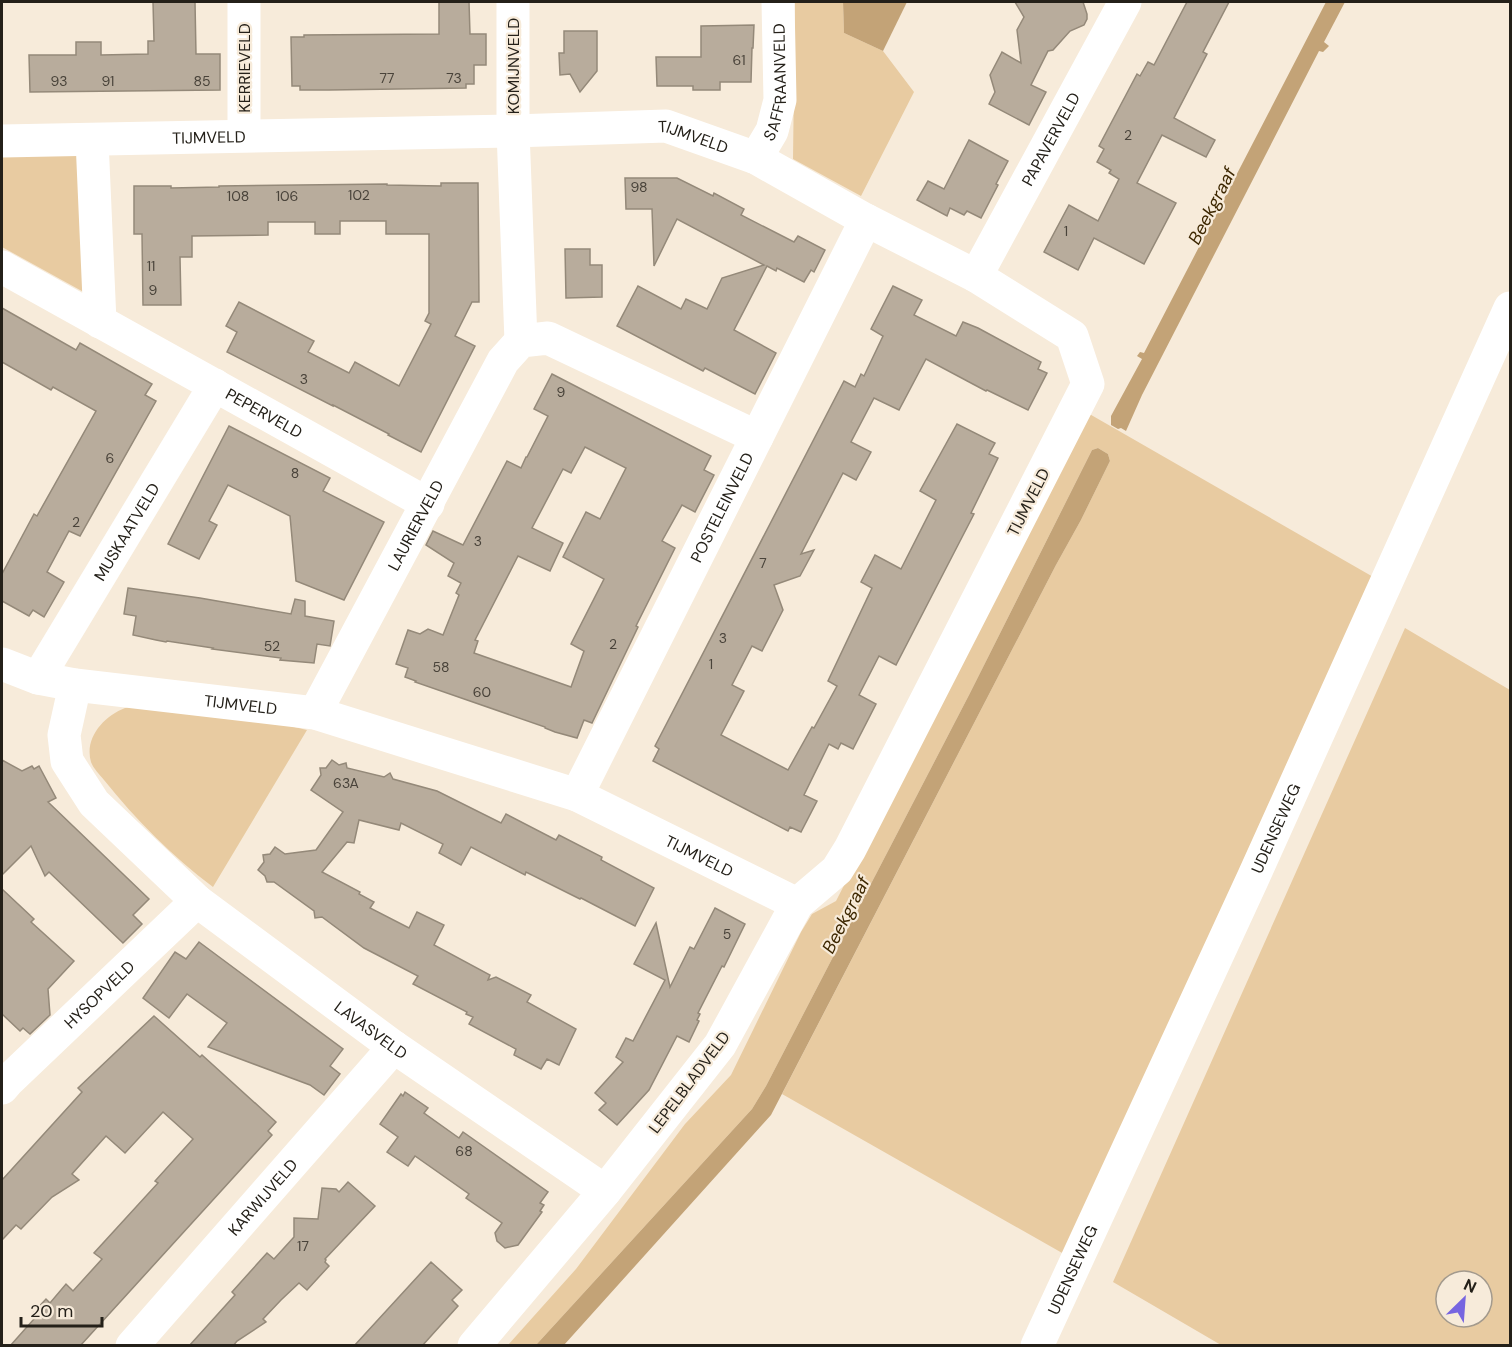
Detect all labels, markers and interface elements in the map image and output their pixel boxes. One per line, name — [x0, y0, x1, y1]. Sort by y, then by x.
street label: KOMIJNVELD — [503, 18, 524, 114]
street label: KERRIEVELD — [234, 23, 255, 113]
street label: SAFFRAANVELD — [759, 23, 791, 145]
house number: 61 — [732, 51, 746, 69]
house number: 77 — [380, 69, 394, 87]
house number: 73 — [446, 69, 462, 87]
house number: 93 — [51, 72, 67, 90]
house number: 91 — [102, 72, 114, 90]
house number: 85 — [193, 72, 211, 90]
street label: PAPAVERVELD — [1017, 89, 1085, 190]
street label: TIJMVELD — [658, 116, 731, 158]
street label: TIJMVELD — [172, 126, 246, 149]
house number: 2 — [1124, 126, 1132, 144]
water label: Beekgraaf — [1182, 163, 1242, 249]
house number: 98 — [630, 178, 648, 196]
house number: 102 — [348, 186, 370, 204]
house number: 108 — [227, 187, 249, 205]
house number: 106 — [276, 187, 298, 205]
house number: 1 — [1064, 222, 1068, 240]
house number: 11 — [147, 257, 155, 275]
house number: 9 — [149, 281, 158, 299]
house number: 3 — [300, 370, 308, 388]
street label: PEPERVELD — [222, 383, 306, 443]
house number: 9 — [557, 383, 566, 401]
house number: 6 — [106, 449, 114, 467]
street label: POSTELEINVELD — [686, 449, 758, 566]
house number: 8 — [291, 464, 299, 482]
street label: TIJMVELD — [1002, 465, 1054, 540]
street label: LAURIERVELD — [383, 476, 449, 574]
street label: MUSKAATVELD — [89, 479, 164, 585]
house number: 2 — [72, 513, 80, 531]
house number: 3 — [474, 532, 482, 550]
house number: 7 — [759, 554, 767, 572]
house number: 3 — [719, 629, 727, 647]
house number: 2 — [609, 635, 617, 653]
house number: 52 — [264, 637, 280, 655]
house number: 1 — [709, 655, 713, 673]
house number: 58 — [432, 658, 450, 676]
house number: 60 — [473, 683, 491, 701]
street label: TIJMVELD — [203, 690, 278, 720]
house number: 63A — [333, 774, 359, 792]
street label: UDENSEWEG — [1246, 780, 1305, 877]
street label: TIJMVELD — [662, 830, 737, 882]
water label: Beekgraaf — [816, 872, 876, 958]
house number: 5 — [723, 925, 731, 943]
street label: HYSOPVELD — [60, 956, 139, 1033]
street label: LAVASVELD — [330, 996, 411, 1064]
street label: LEPELBLADVELD — [644, 1027, 735, 1138]
house number: 68 — [455, 1142, 473, 1160]
street label: KARWIJVELD — [223, 1154, 302, 1240]
street label: UDENSEWEG — [1043, 1222, 1102, 1318]
house number: 17 — [297, 1237, 309, 1255]
north arrow — [1434, 1269, 1494, 1329]
text: N — [1460, 1274, 1480, 1298]
scale bar — [21, 1290, 102, 1328]
text: 20 m — [30, 1299, 73, 1323]

